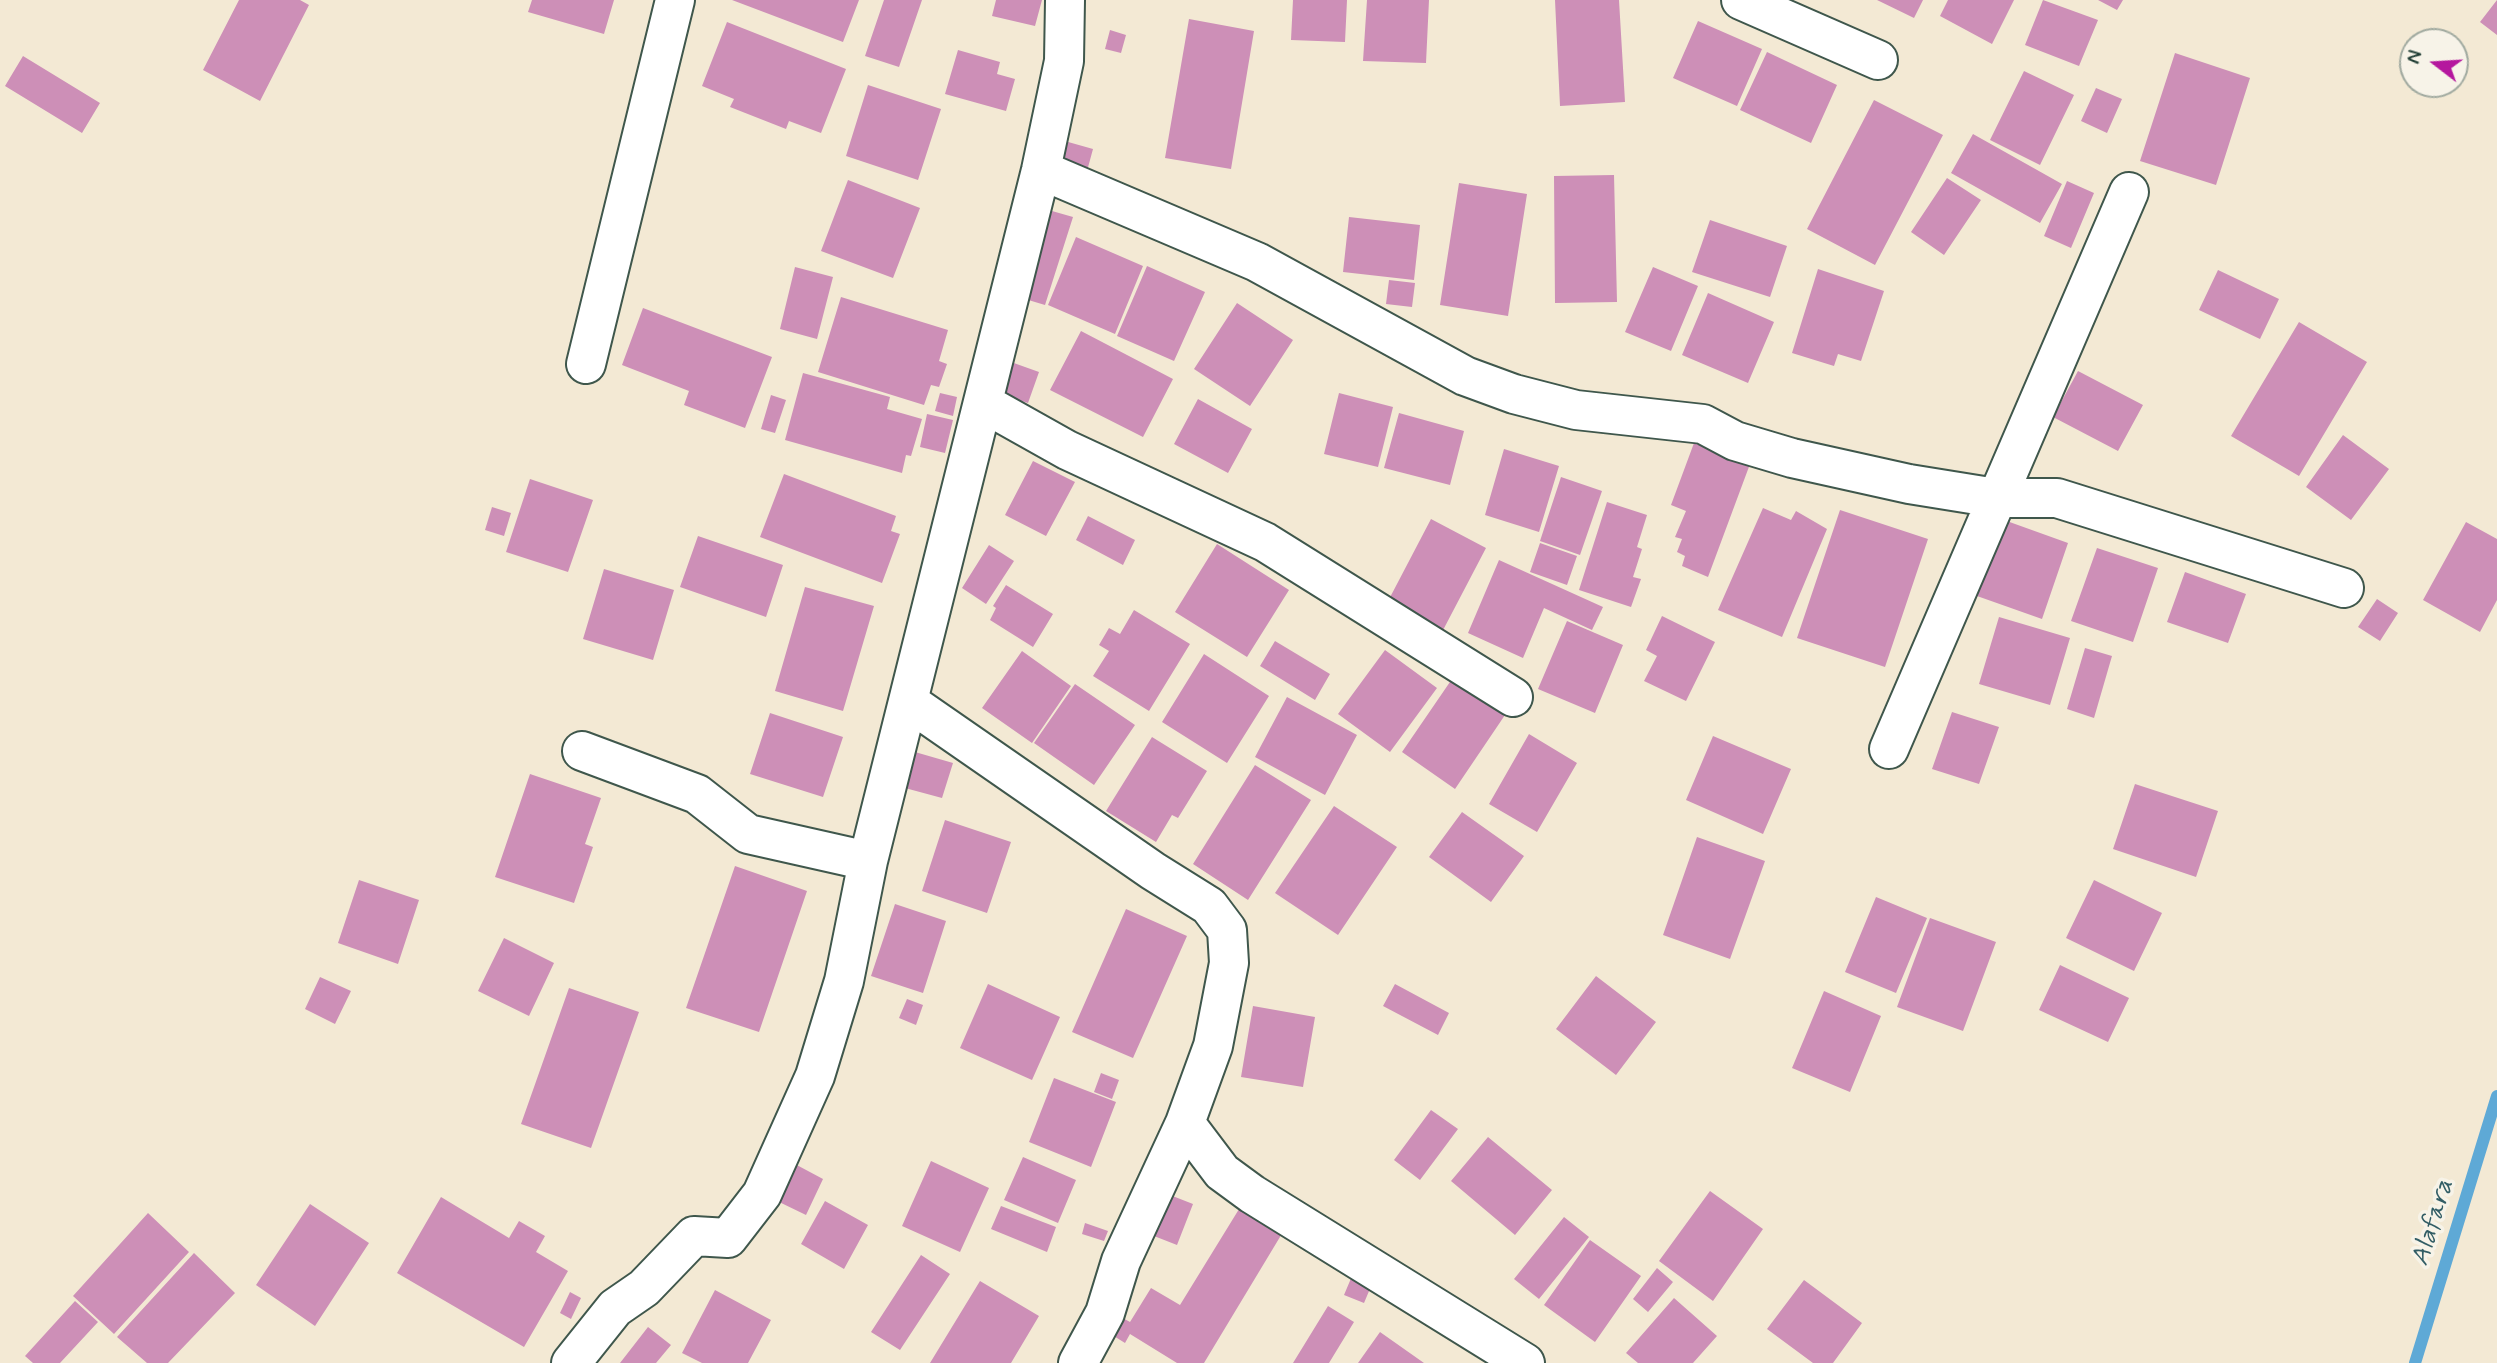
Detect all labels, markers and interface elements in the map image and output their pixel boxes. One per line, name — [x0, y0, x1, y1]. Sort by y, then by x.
north arrow — [2399, 28, 2469, 98]
text: N — [2402, 48, 2429, 67]
water label: Alafara — [2406, 1176, 2462, 1270]

